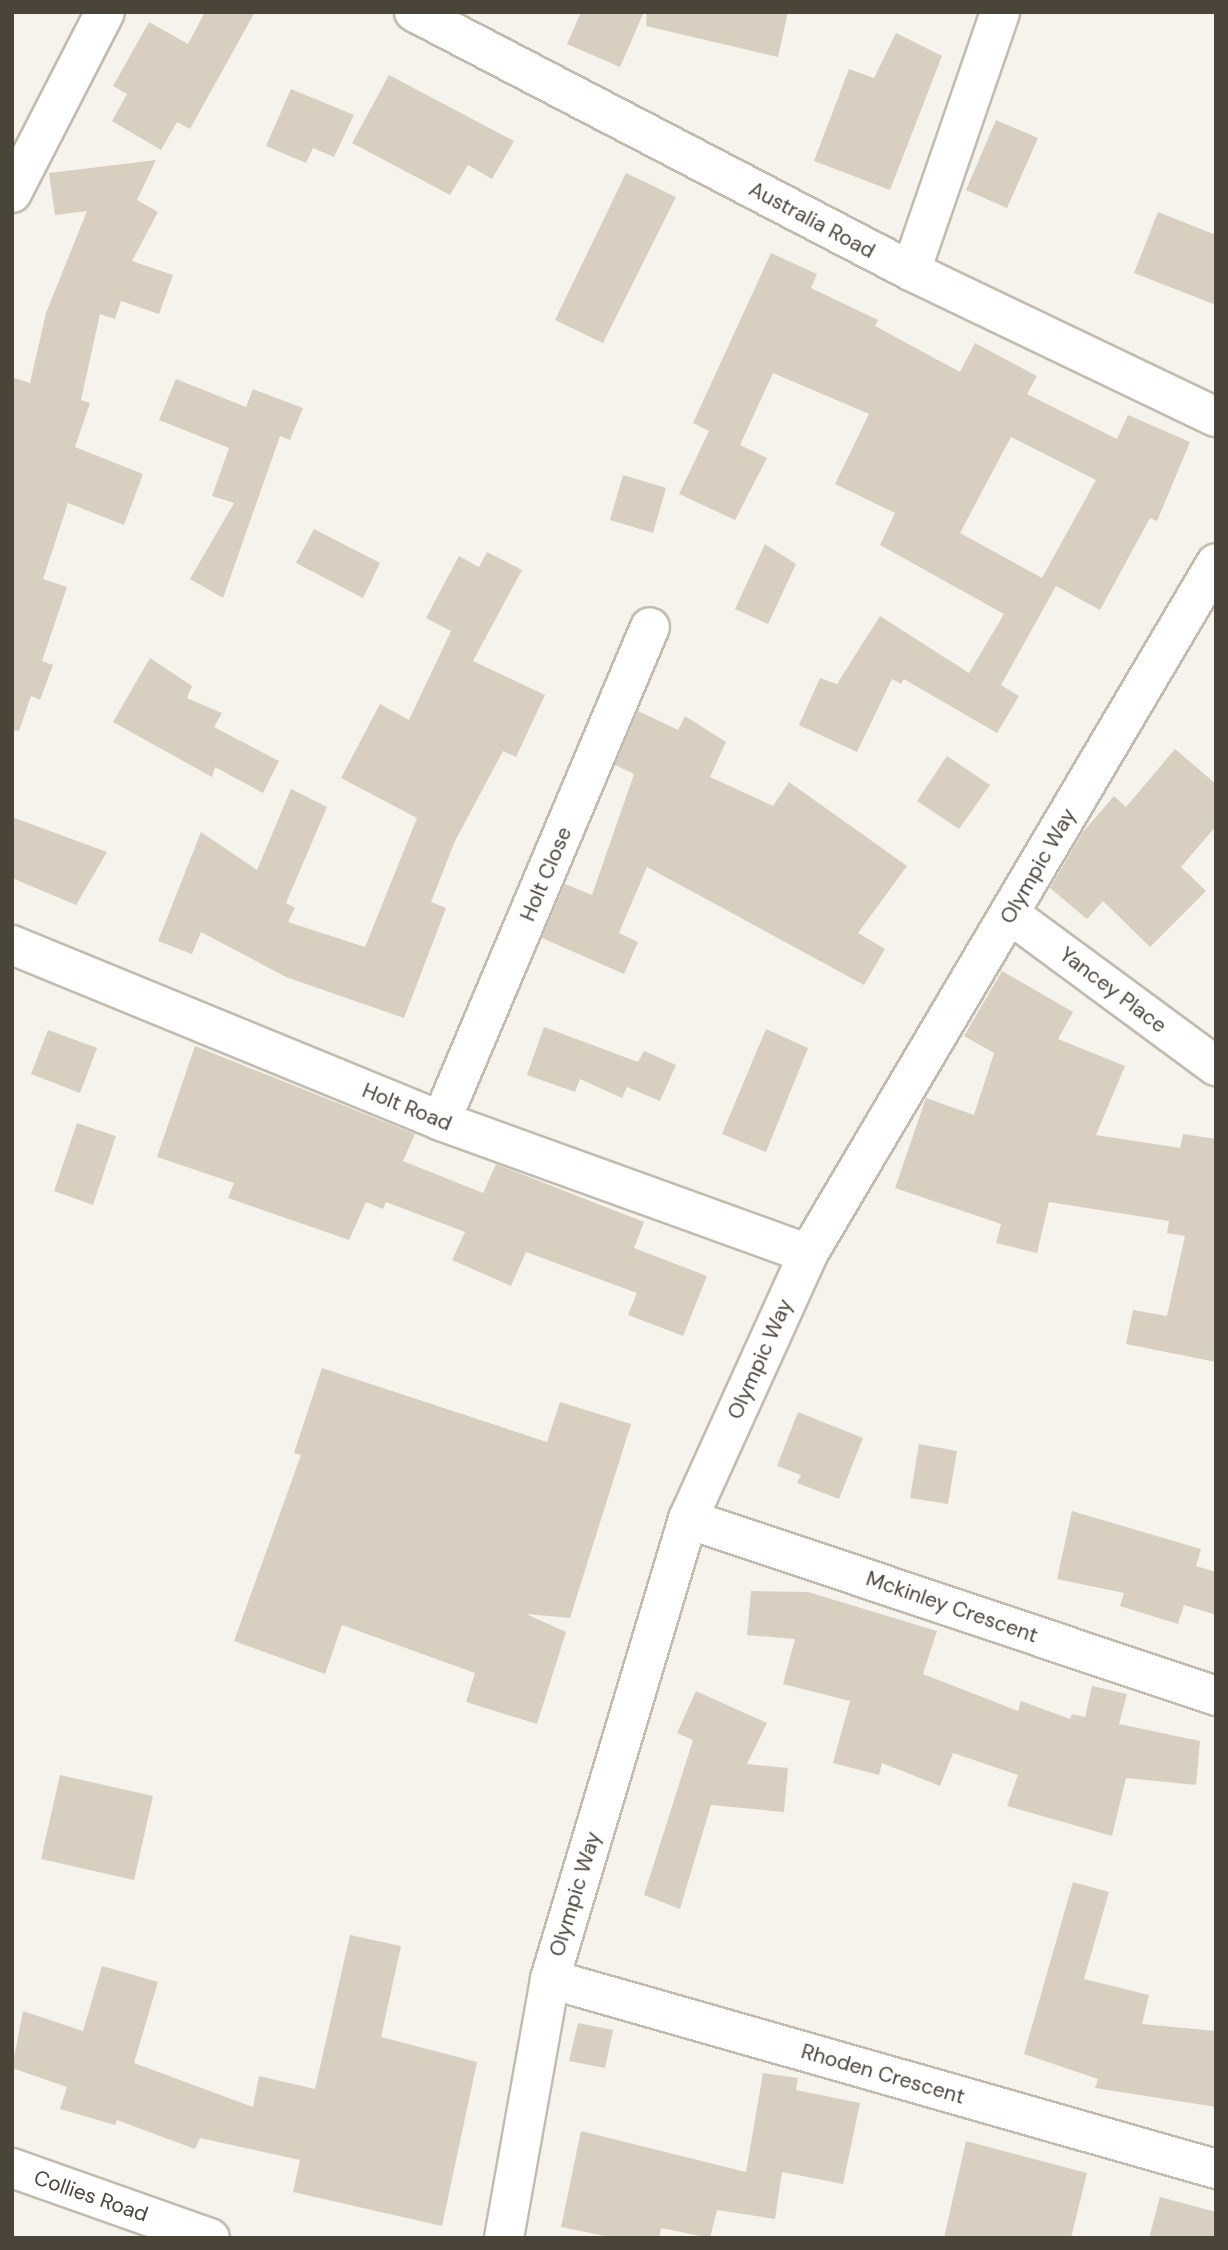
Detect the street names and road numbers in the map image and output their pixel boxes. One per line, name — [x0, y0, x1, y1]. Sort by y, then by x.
street label: Australia Road — [745, 176, 879, 264]
street label: Olympic Way — [995, 804, 1081, 928]
street label: Holt Close — [515, 823, 577, 925]
street label: Yancey Place — [1055, 942, 1171, 1038]
street label: Holt Road — [359, 1078, 455, 1136]
street label: Olympic Way — [722, 1295, 798, 1423]
street label: Mckinley Crescent — [863, 1566, 1041, 1648]
street label: Olympic Way — [544, 1829, 606, 1959]
street label: Rhoden Crescent — [798, 2039, 968, 2109]
street label: Collies Road — [31, 2165, 151, 2227]

